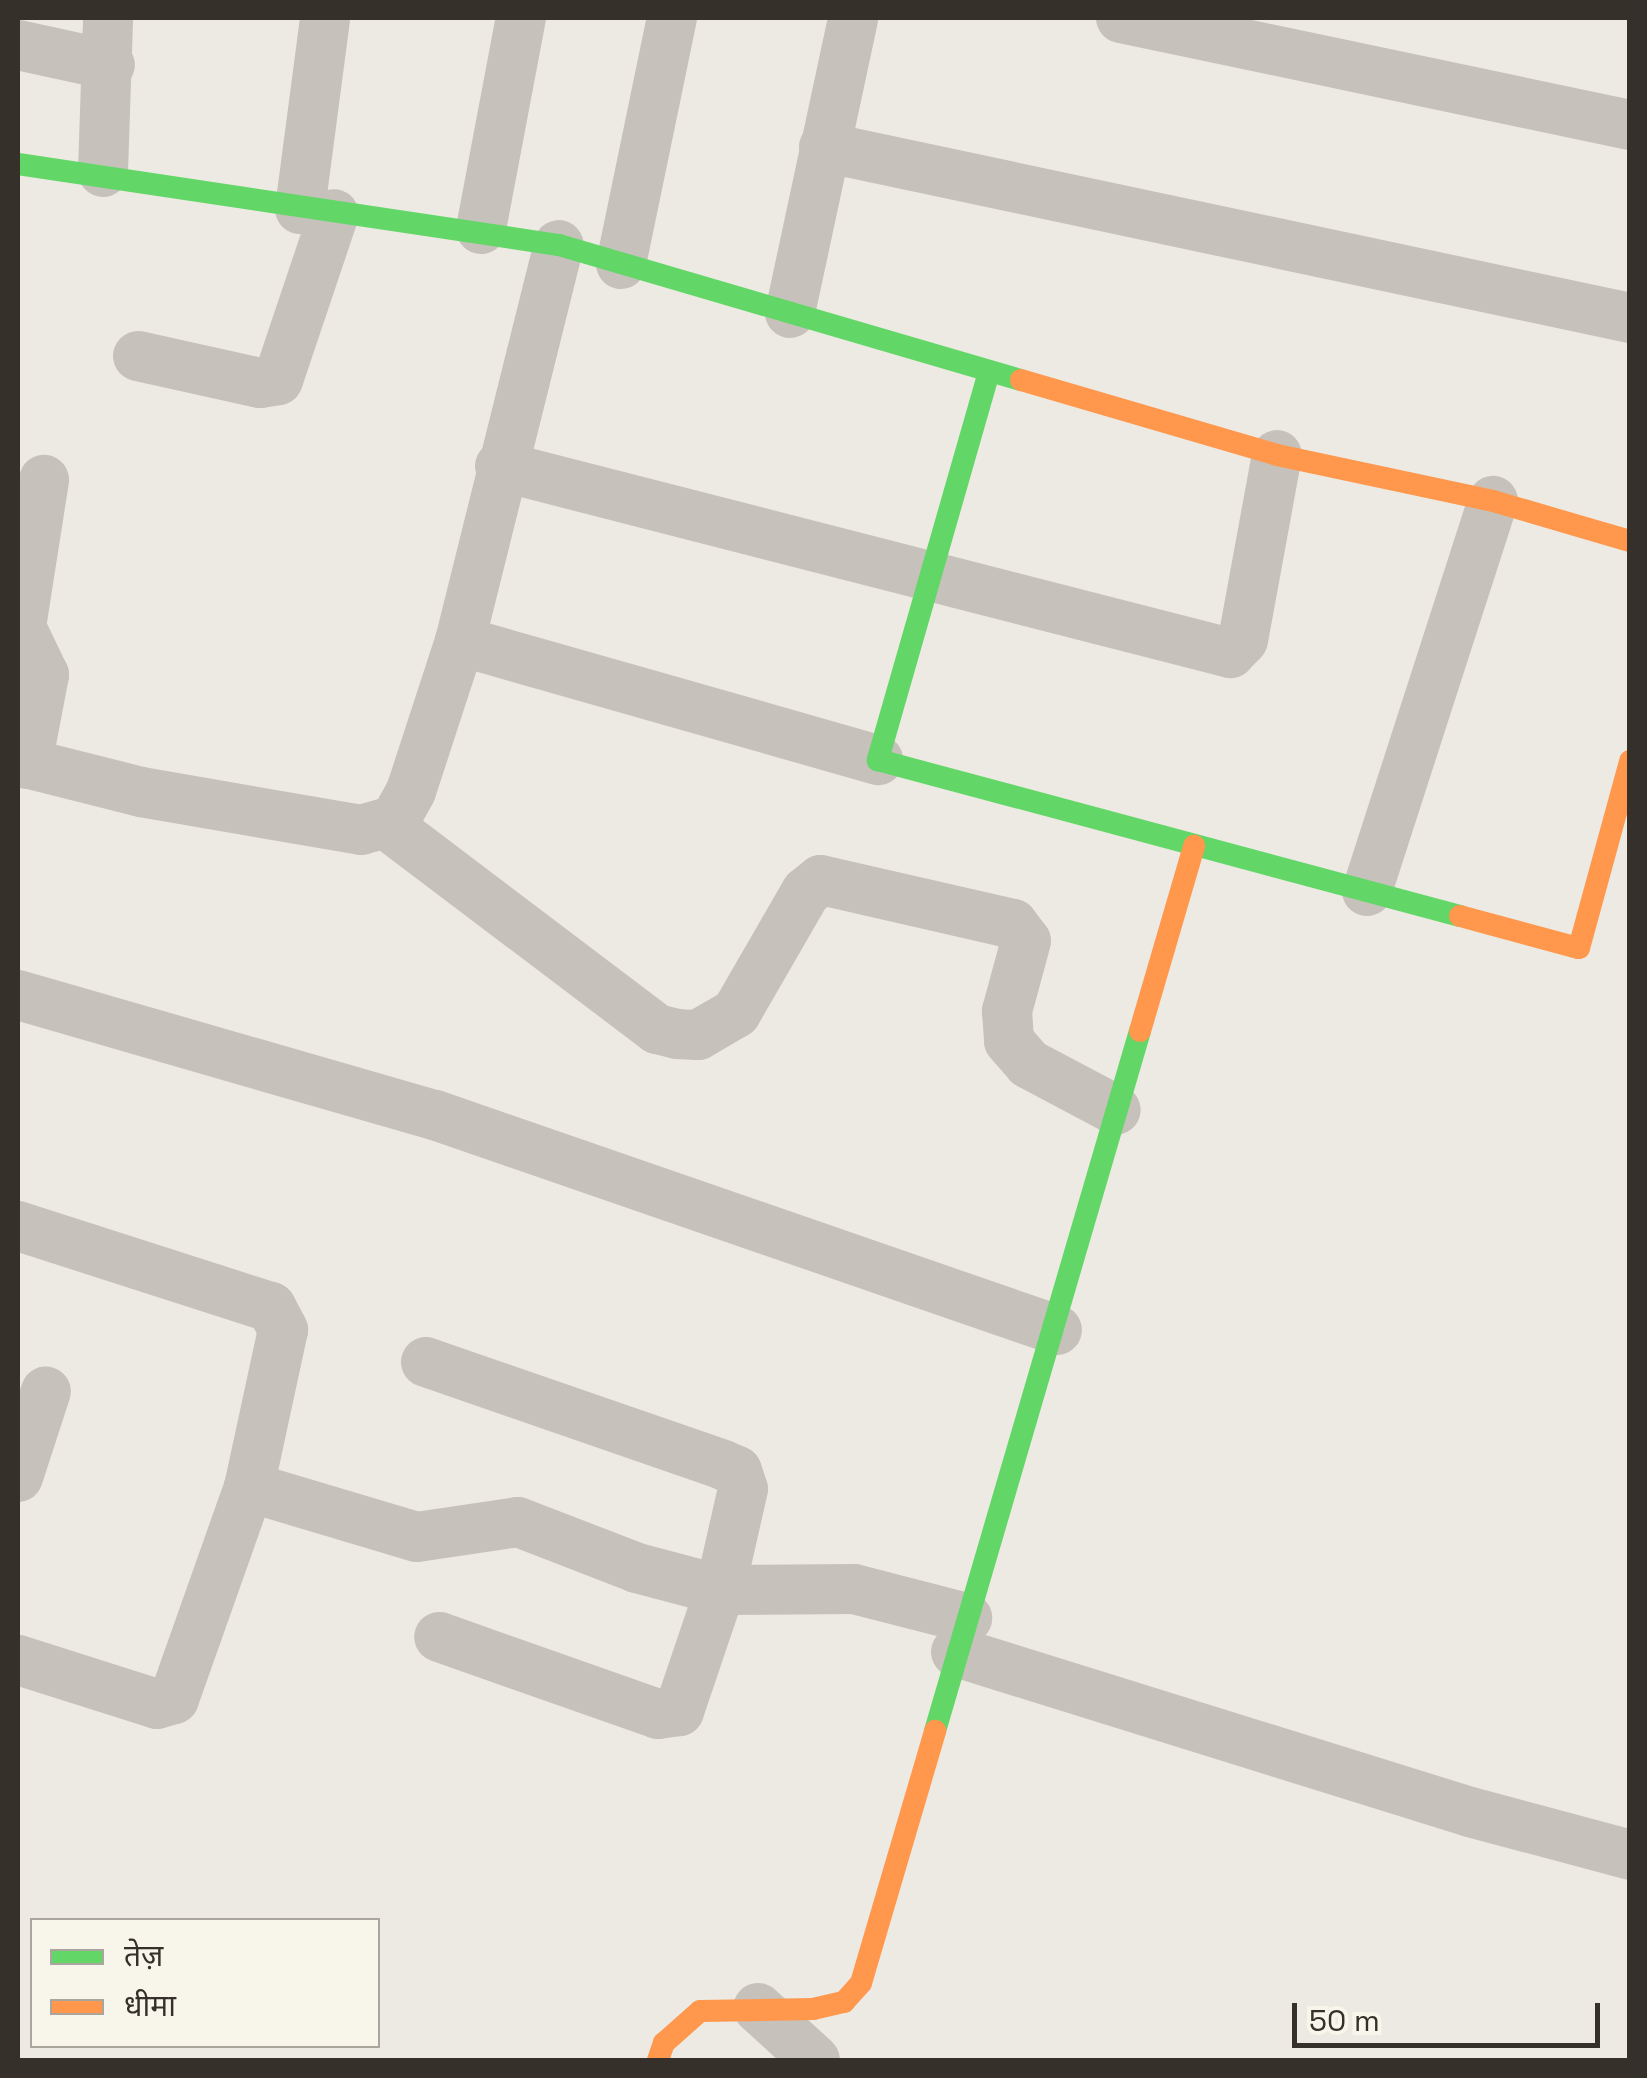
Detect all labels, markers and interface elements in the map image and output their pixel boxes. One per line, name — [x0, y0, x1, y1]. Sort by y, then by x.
legend — [30, 1918, 380, 2048]
text: तेज़ — [124, 1936, 163, 1975]
scale bar — [1297, 1983, 1604, 2045]
text: धीमा — [124, 1986, 176, 2025]
text: 50 m — [1309, 2001, 1380, 2040]

